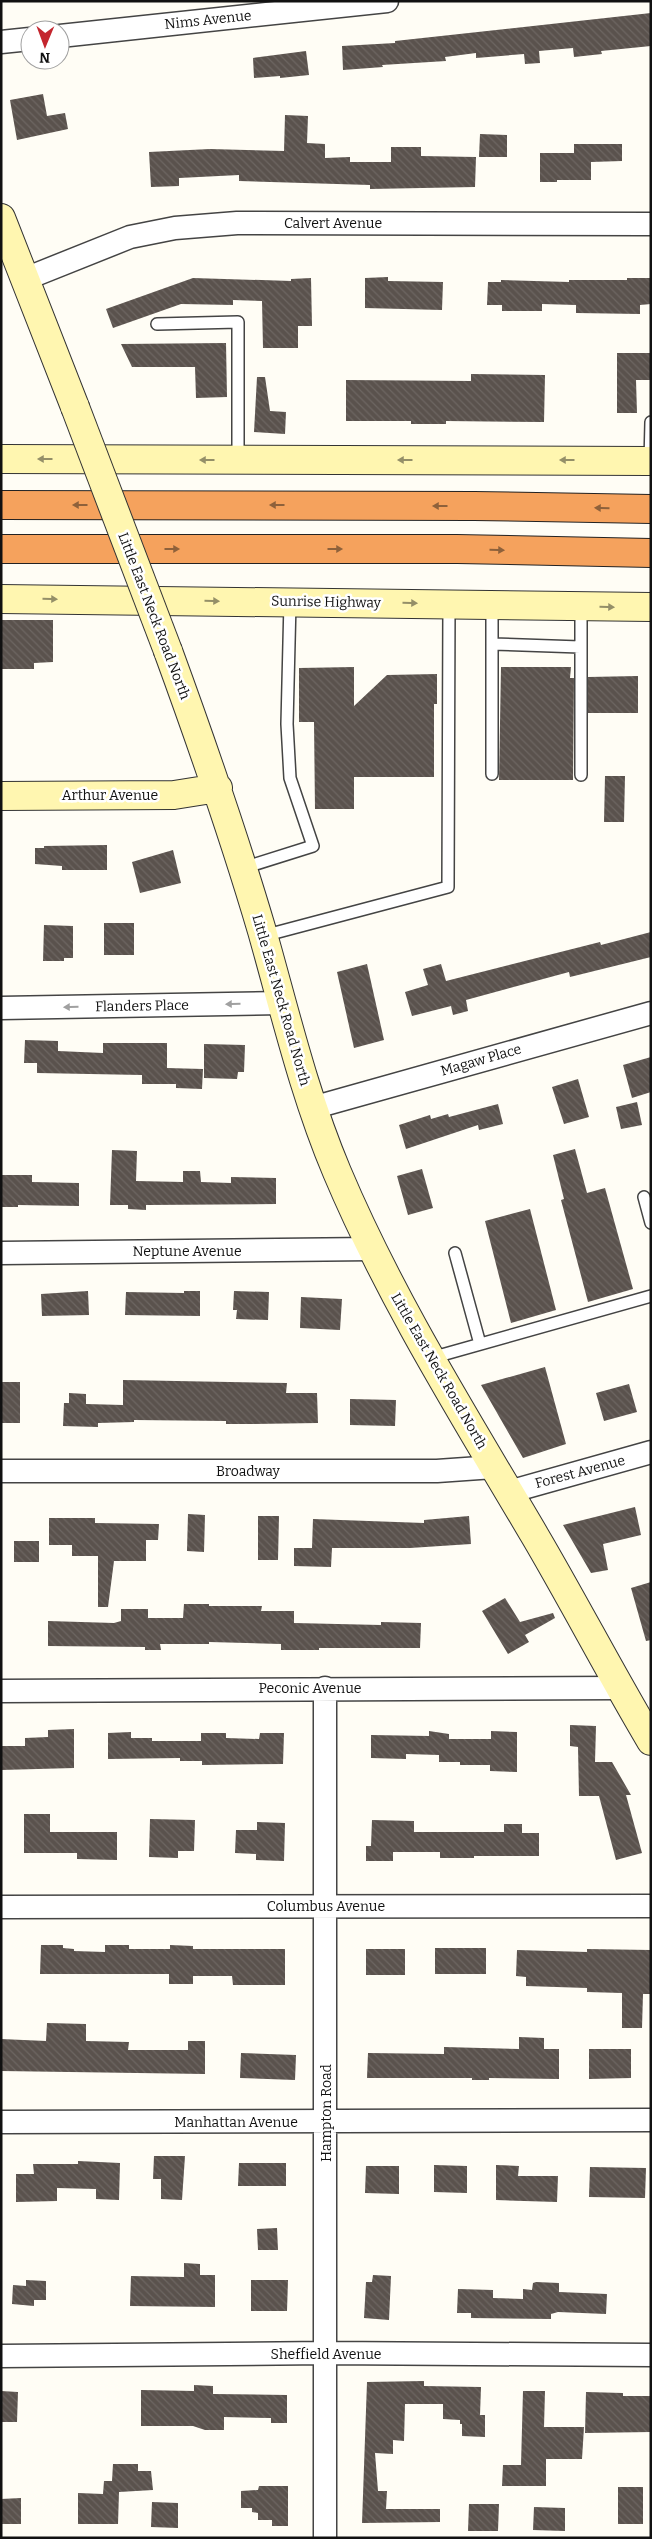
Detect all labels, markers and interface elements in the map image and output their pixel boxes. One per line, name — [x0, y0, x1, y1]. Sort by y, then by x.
street label: Nims Avenue — [164, 7, 252, 33]
north arrow — [20, 20, 70, 70]
text: N — [39, 49, 50, 66]
street label: Calvert Avenue — [284, 215, 382, 232]
one-way arrow — [36, 455, 52, 463]
one-way arrow — [199, 456, 215, 464]
one-way arrow — [396, 456, 412, 464]
one-way arrow — [559, 456, 575, 464]
one-way arrow — [71, 501, 87, 509]
one-way arrow — [269, 501, 285, 509]
one-way arrow — [431, 502, 447, 510]
one-way arrow — [594, 504, 610, 512]
street label: Little East Neck Road North — [114, 530, 194, 702]
one-way arrow — [165, 545, 181, 553]
one-way arrow — [327, 545, 343, 553]
one-way arrow — [490, 546, 506, 554]
street label: Sunrise Highway — [271, 593, 382, 611]
one-way arrow — [42, 595, 58, 603]
one-way arrow — [205, 597, 221, 605]
one-way arrow — [402, 599, 418, 607]
one-way arrow — [600, 603, 616, 611]
street label: Arthur Avenue — [62, 787, 158, 804]
street label: Little East Neck Road North — [248, 912, 314, 1088]
street label: Flanders Place — [95, 997, 189, 1015]
one-way arrow — [225, 1000, 241, 1008]
one-way arrow — [62, 1003, 78, 1011]
street label: Magaw Place — [439, 1040, 523, 1080]
street label: Neptune Avenue — [132, 1243, 242, 1260]
street label: Little East Neck Road North — [387, 1290, 491, 1452]
street label: Forest Avenue — [533, 1452, 627, 1492]
street label: Broadway — [216, 1463, 281, 1480]
street label: Peconic Avenue — [259, 1680, 361, 1697]
street label: Columbus Avenue — [267, 1898, 385, 1915]
street label: Hampton Road — [318, 2064, 335, 2162]
street label: Manhattan Avenue — [174, 2114, 298, 2131]
street label: Sheffield Avenue — [270, 2346, 382, 2363]

